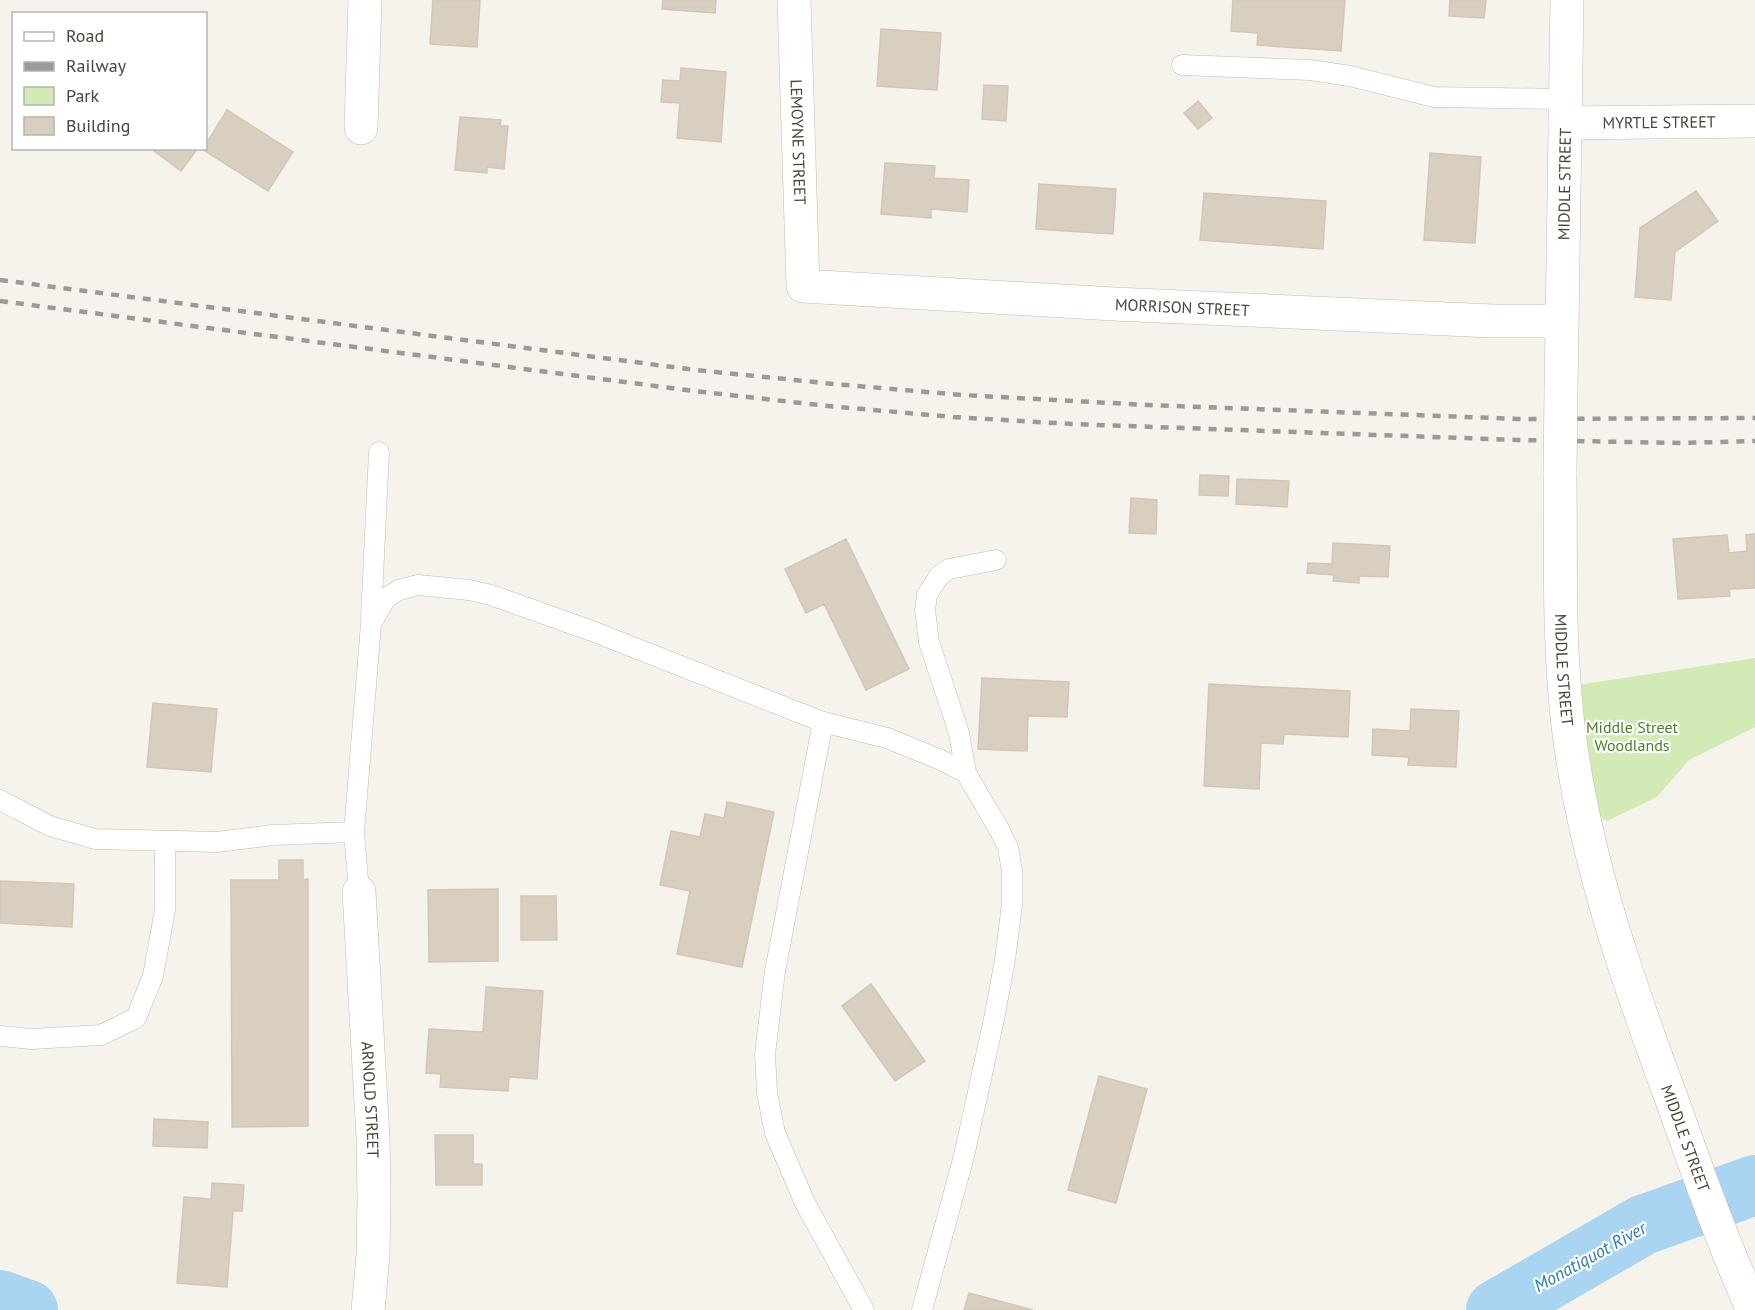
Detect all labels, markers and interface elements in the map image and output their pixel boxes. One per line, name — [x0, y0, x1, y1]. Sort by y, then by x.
legend — [12, 12, 207, 150]
text: Road — [66, 24, 104, 47]
text: Railway — [66, 54, 127, 77]
street label: LEMOYNE STREET — [786, 79, 810, 205]
text: Park — [66, 84, 99, 107]
street label: MYRTLE STREET — [1602, 111, 1716, 133]
text: Building — [66, 114, 130, 137]
street label: MIDDLE STREET — [1553, 128, 1575, 240]
street label: MORRISON STREET — [1114, 294, 1250, 320]
street label: MIDDLE STREET — [1551, 614, 1578, 727]
park label: Middle Street Woodlands — [1586, 717, 1679, 755]
street label: ARNOLD STREET — [358, 1041, 383, 1158]
street label: MIDDLE STREET — [1657, 1082, 1714, 1195]
water label: Monatiquot River — [1529, 1216, 1651, 1297]

